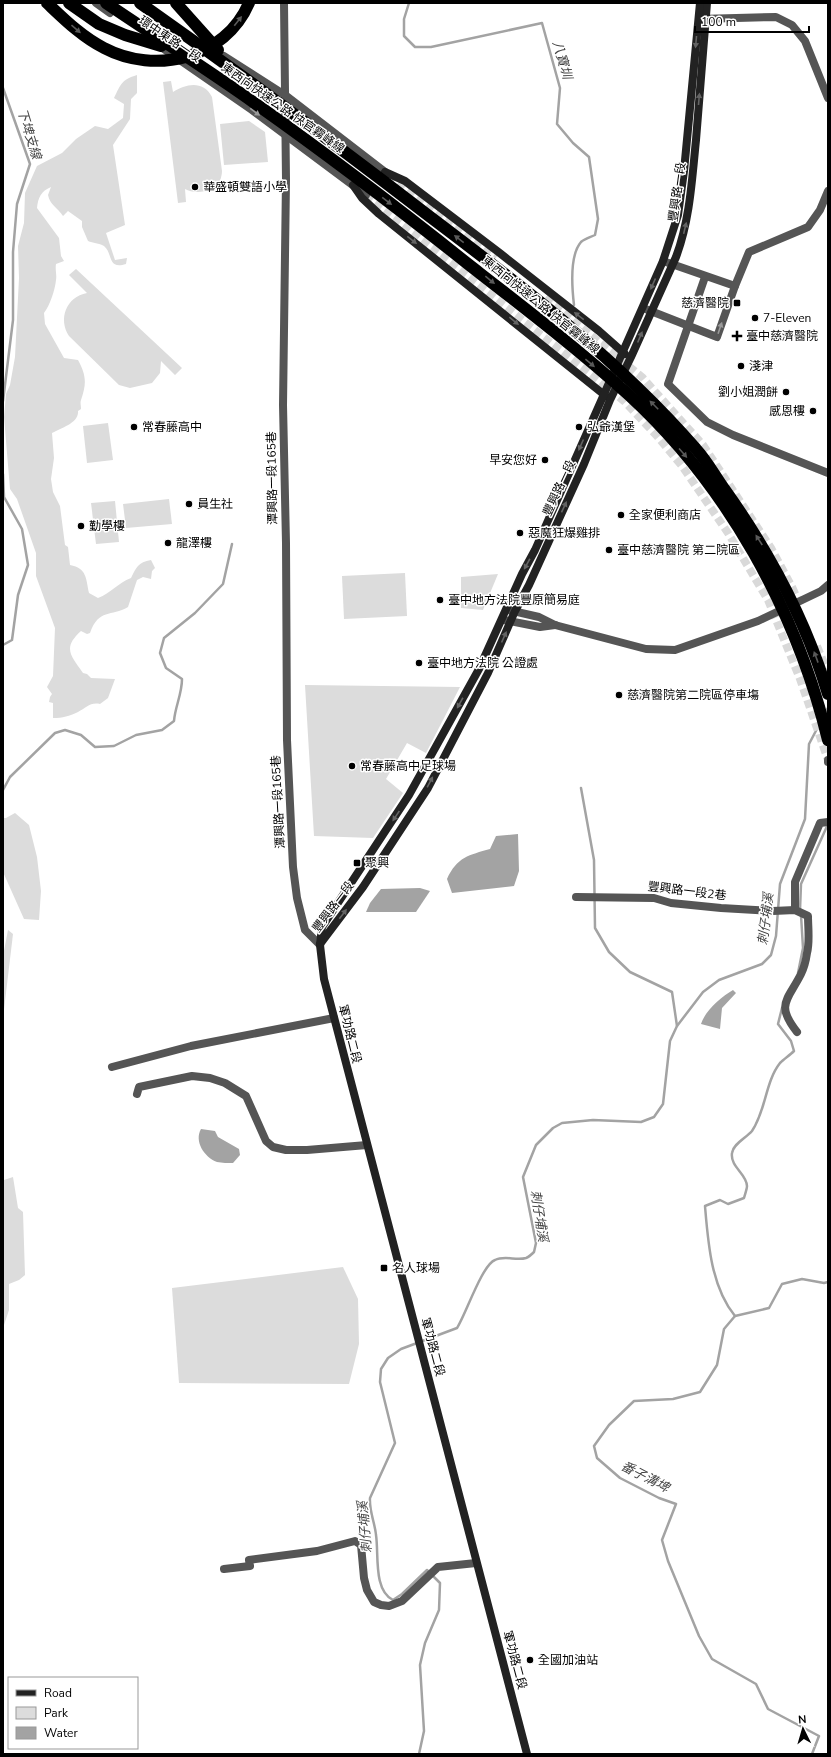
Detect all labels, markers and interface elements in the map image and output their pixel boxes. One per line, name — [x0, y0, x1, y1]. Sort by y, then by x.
scale bar — [695, 8, 809, 34]
street label: 環中東路一段 — [136, 12, 204, 66]
text: 100 m — [701, 14, 736, 30]
one-way arrow — [234, 15, 242, 26]
one-way arrow — [71, 24, 81, 33]
one-way arrow — [693, 36, 700, 48]
water label: 八寶圳 — [548, 39, 577, 83]
street label: 東西向快速公路 快官霧峰線 — [218, 59, 348, 157]
one-way arrow — [696, 93, 703, 105]
water label: 下埤支線 — [13, 106, 46, 163]
one-way arrow — [250, 108, 260, 116]
street label: 豐興路一段 — [665, 161, 689, 223]
place label: 華盛頓雙語小學 — [203, 179, 287, 195]
marker: 華盛頓雙語小學 — [190, 182, 200, 192]
one-way arrow — [381, 196, 392, 205]
one-way arrow — [682, 222, 688, 235]
one-way arrow — [454, 234, 465, 243]
one-way arrow — [407, 236, 418, 244]
street label: 東西向快速公路 快官霧峰線 — [479, 252, 603, 358]
one-way arrow — [484, 276, 495, 285]
one-way arrow — [650, 279, 656, 290]
place label: 慈濟醫院 — [681, 295, 729, 311]
marker: 慈濟醫院 — [732, 298, 742, 308]
place label: 7-Eleven — [763, 310, 811, 326]
one-way arrow — [573, 312, 584, 320]
marker: 7-Eleven — [750, 313, 760, 323]
one-way arrow — [508, 317, 519, 326]
one-way arrow — [718, 322, 724, 334]
place label: 臺中慈濟醫院 — [746, 328, 818, 344]
marker: 臺中慈濟醫院 — [731, 330, 743, 342]
one-way arrow — [637, 331, 643, 342]
one-way arrow — [585, 358, 596, 367]
place label: 淺津 — [749, 358, 773, 374]
marker: 淺津 — [736, 361, 746, 371]
place label: 劉小姐潤餅 — [718, 384, 778, 400]
marker: 劉小姐潤餅 — [781, 387, 791, 397]
one-way arrow — [649, 400, 659, 409]
place label: 感恩樓 — [769, 403, 805, 419]
marker: 感恩樓 — [808, 406, 818, 416]
place label: 常春藤高中 — [142, 419, 202, 435]
place label: 弘爺漢堡 — [587, 419, 635, 435]
marker: 常春藤高中 — [129, 422, 139, 432]
marker: 弘爺漢堡 — [574, 422, 584, 432]
street label: 潭興路一段165巷 — [263, 431, 281, 525]
one-way arrow — [578, 440, 584, 451]
one-way arrow — [678, 449, 687, 458]
place label: 早安您好 — [489, 452, 537, 468]
marker: 早安您好 — [540, 455, 550, 465]
street label: 豐興路一段 — [539, 457, 579, 519]
place label: 員生社 — [197, 496, 233, 512]
marker: 員生社 — [184, 499, 194, 509]
one-way arrow — [561, 501, 567, 512]
place label: 全家便利商店 — [629, 507, 701, 523]
marker: 全家便利商店 — [616, 510, 626, 520]
place label: 勤學樓 — [89, 518, 125, 534]
marker: 勤學樓 — [76, 521, 86, 531]
place label: 惡魔狂爆雞排 — [528, 525, 600, 541]
marker: 惡魔狂爆雞排 — [515, 528, 525, 538]
place label: 龍澤樓 — [176, 535, 212, 551]
one-way arrow — [755, 535, 763, 545]
marker: 龍澤樓 — [163, 538, 173, 548]
place label: 臺中慈濟醫院 第二院區 — [617, 542, 740, 558]
marker: 臺中慈濟醫院 第二院區 — [604, 545, 614, 555]
one-way arrow — [524, 558, 531, 570]
place label: 臺中地方法院豐原簡易庭 — [448, 592, 580, 608]
marker: 臺中地方法院豐原簡易庭 — [435, 595, 445, 605]
one-way arrow — [501, 632, 507, 643]
one-way arrow — [812, 650, 818, 662]
place label: 臺中地方法院 公證處 — [427, 655, 538, 671]
marker: 臺中地方法院 公證處 — [414, 658, 424, 668]
place label: 慈濟醫院第二院區停車塲 — [627, 687, 759, 703]
marker: 慈濟醫院第二院區停車塲 — [614, 690, 624, 700]
one-way arrow — [457, 697, 463, 709]
street label: 潭興路一段165巷 — [268, 755, 288, 849]
place label: 常春藤高中足球場 — [360, 758, 456, 774]
marker: 常春藤高中足球場 — [347, 761, 357, 771]
one-way arrow — [427, 777, 434, 788]
one-way arrow — [392, 811, 400, 821]
place label: 聚興 — [365, 855, 389, 871]
marker: 聚興 — [352, 858, 362, 868]
street label: 豐興路一段 — [309, 878, 357, 936]
street label: 豐興路一段2巷 — [647, 878, 727, 904]
water label: 刺仔埔溪 — [754, 890, 778, 946]
one-way arrow — [339, 908, 347, 919]
street label: 軍功路二段 — [335, 1003, 365, 1065]
water label: 刺仔埔溪 — [526, 1189, 552, 1245]
place label: 名人球場 — [392, 1260, 440, 1276]
marker: 名人球場 — [379, 1263, 389, 1273]
street label: 軍功路二段 — [418, 1316, 448, 1378]
water label: 番子溝埤 — [618, 1457, 674, 1498]
water label: 刺仔埔溪 — [354, 1498, 376, 1554]
street label: 軍功路二段 — [500, 1629, 530, 1691]
place label: 全國加油站 — [538, 1652, 598, 1668]
marker: 全國加油站 — [525, 1655, 535, 1665]
legend — [8, 1677, 138, 1749]
text: Road — [44, 1685, 72, 1701]
text: Park — [44, 1705, 69, 1721]
north arrow — [783, 1709, 823, 1749]
text: N — [797, 1712, 807, 1727]
text: Water — [44, 1725, 78, 1741]

